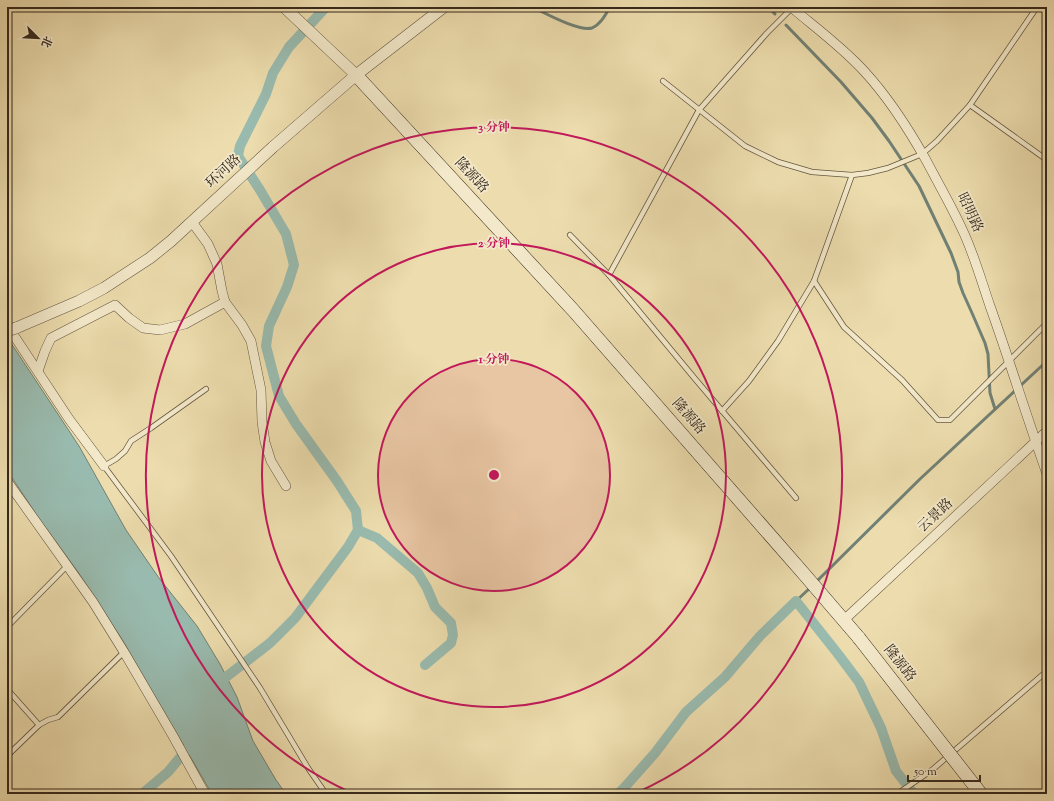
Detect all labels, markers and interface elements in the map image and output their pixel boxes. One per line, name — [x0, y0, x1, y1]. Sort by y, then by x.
north arrow — [18, 18, 58, 58]
text: 北 — [37, 33, 56, 50]
text: 3 分钟 — [478, 119, 510, 137]
street label: 环河路 — [202, 150, 246, 194]
street label: 隆源路 — [449, 154, 493, 198]
street label: 昭明路 — [951, 190, 987, 236]
text: 2 分钟 — [478, 235, 510, 253]
text: 1 分钟 — [478, 351, 509, 369]
street label: 隆源路 — [667, 395, 709, 439]
centre of rings — [487, 468, 501, 482]
street label: 云景路 — [914, 494, 958, 538]
street label: 隆源路 — [878, 641, 920, 687]
scale bar — [908, 757, 980, 783]
text: 50 m — [913, 763, 937, 781]

